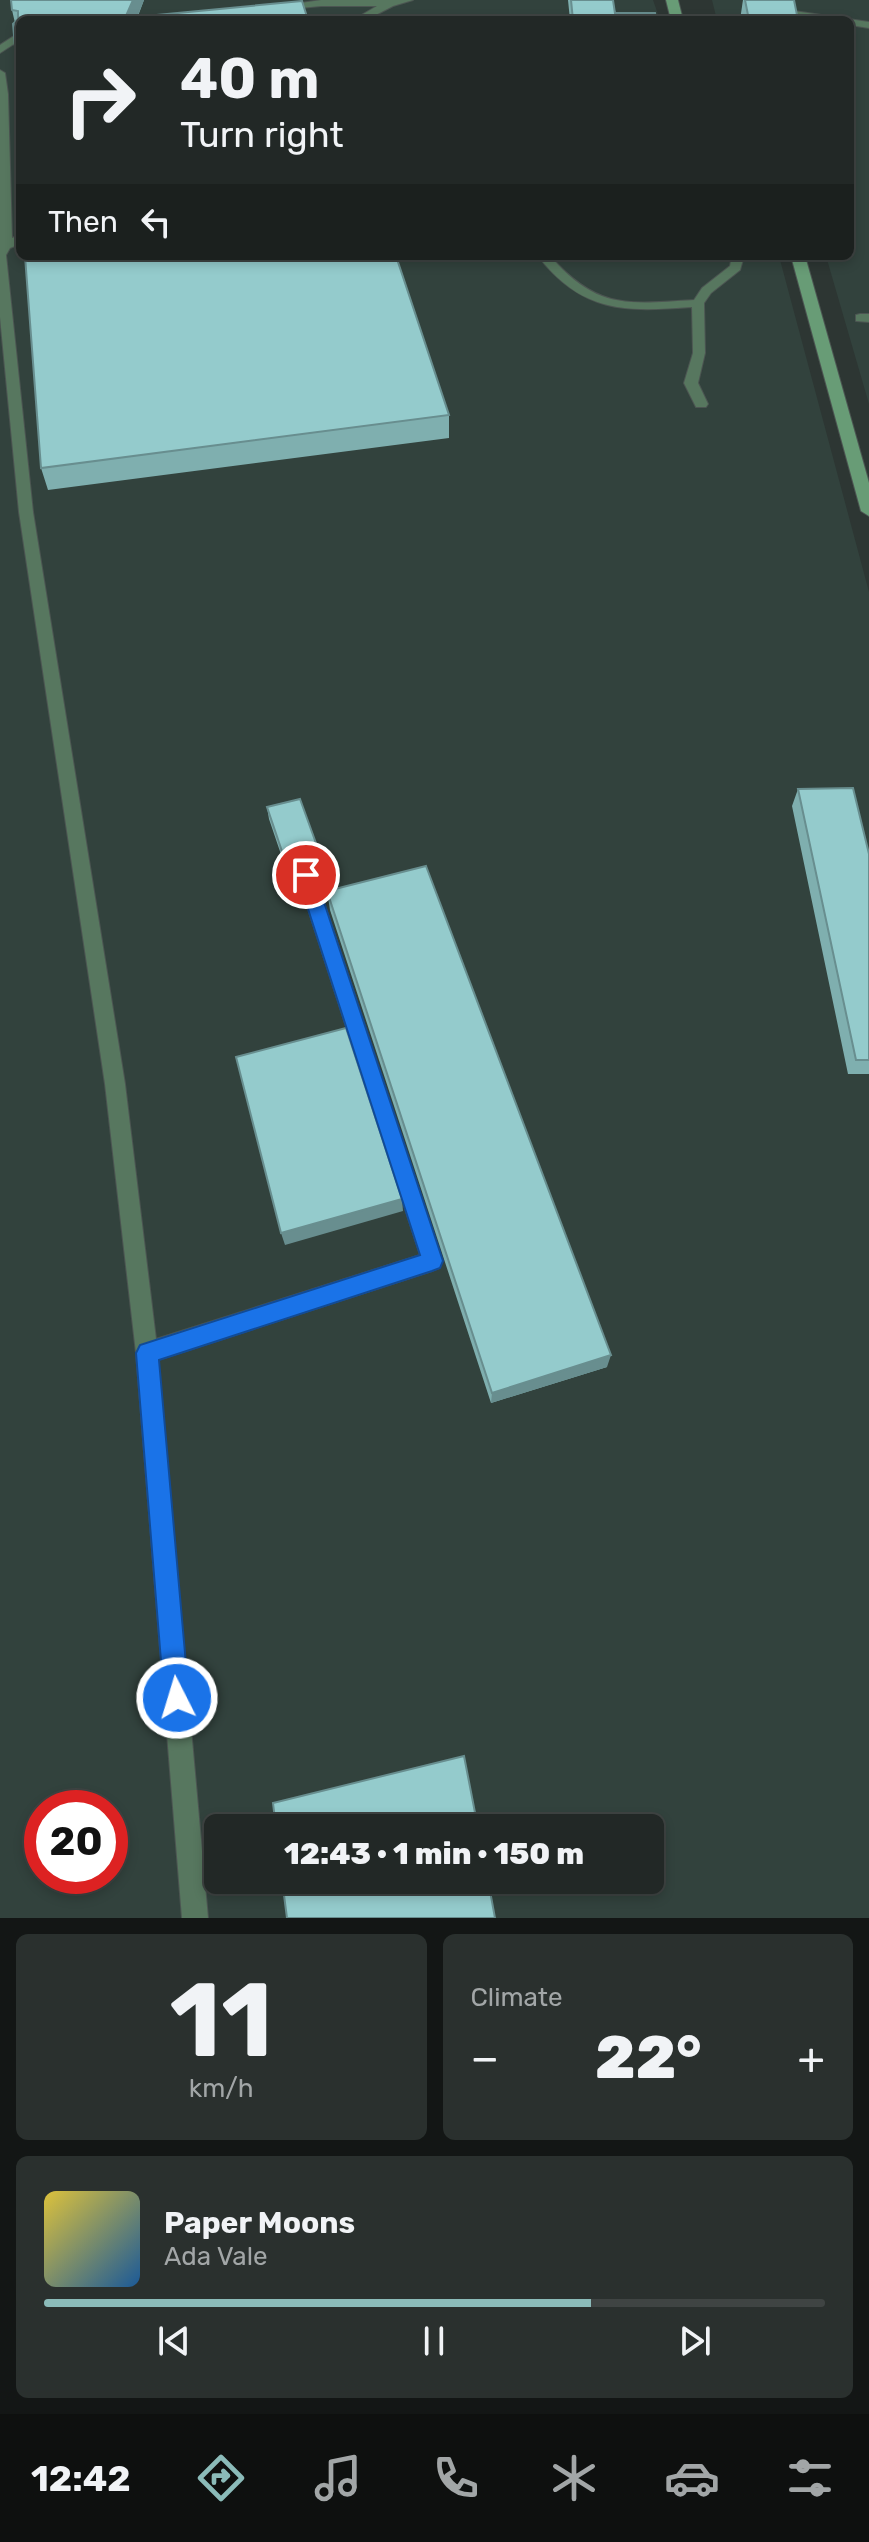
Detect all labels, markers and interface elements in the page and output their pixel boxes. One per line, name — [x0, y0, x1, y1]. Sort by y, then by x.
text: 40 m — [180, 46, 320, 112]
icon: right — [48, 48, 152, 152]
text: Turn right — [180, 113, 344, 156]
icon: left — [134, 200, 178, 244]
text: Then — [48, 204, 118, 240]
pin — [272, 841, 340, 909]
icon: arrive — [284, 853, 328, 897]
position arrow — [135, 1656, 219, 1740]
speed limit sign: 20 — [24, 1790, 128, 1894]
text: 12:43 · 1 min · 150 m — [284, 1836, 584, 1872]
text: 11 — [170, 1959, 273, 2082]
text: Climate — [471, 1982, 563, 2013]
text: 22° — [595, 2022, 702, 2093]
text: − — [471, 2032, 499, 2084]
text: + — [798, 2032, 825, 2084]
text: km/h — [189, 2073, 254, 2104]
text: Paper Moons — [164, 2205, 355, 2241]
text: Ada Vale — [164, 2241, 268, 2272]
icon: previous — [152, 2319, 196, 2363]
icon: pause — [412, 2319, 456, 2363]
icon: next — [673, 2319, 717, 2363]
icon: directions — [193, 2450, 249, 2506]
icon: music — [310, 2450, 366, 2506]
icon: phone — [428, 2450, 484, 2506]
icon: climate — [546, 2450, 602, 2506]
icon: car — [664, 2450, 720, 2506]
icon: filters — [782, 2450, 838, 2506]
text: 12:42 — [31, 2457, 131, 2500]

